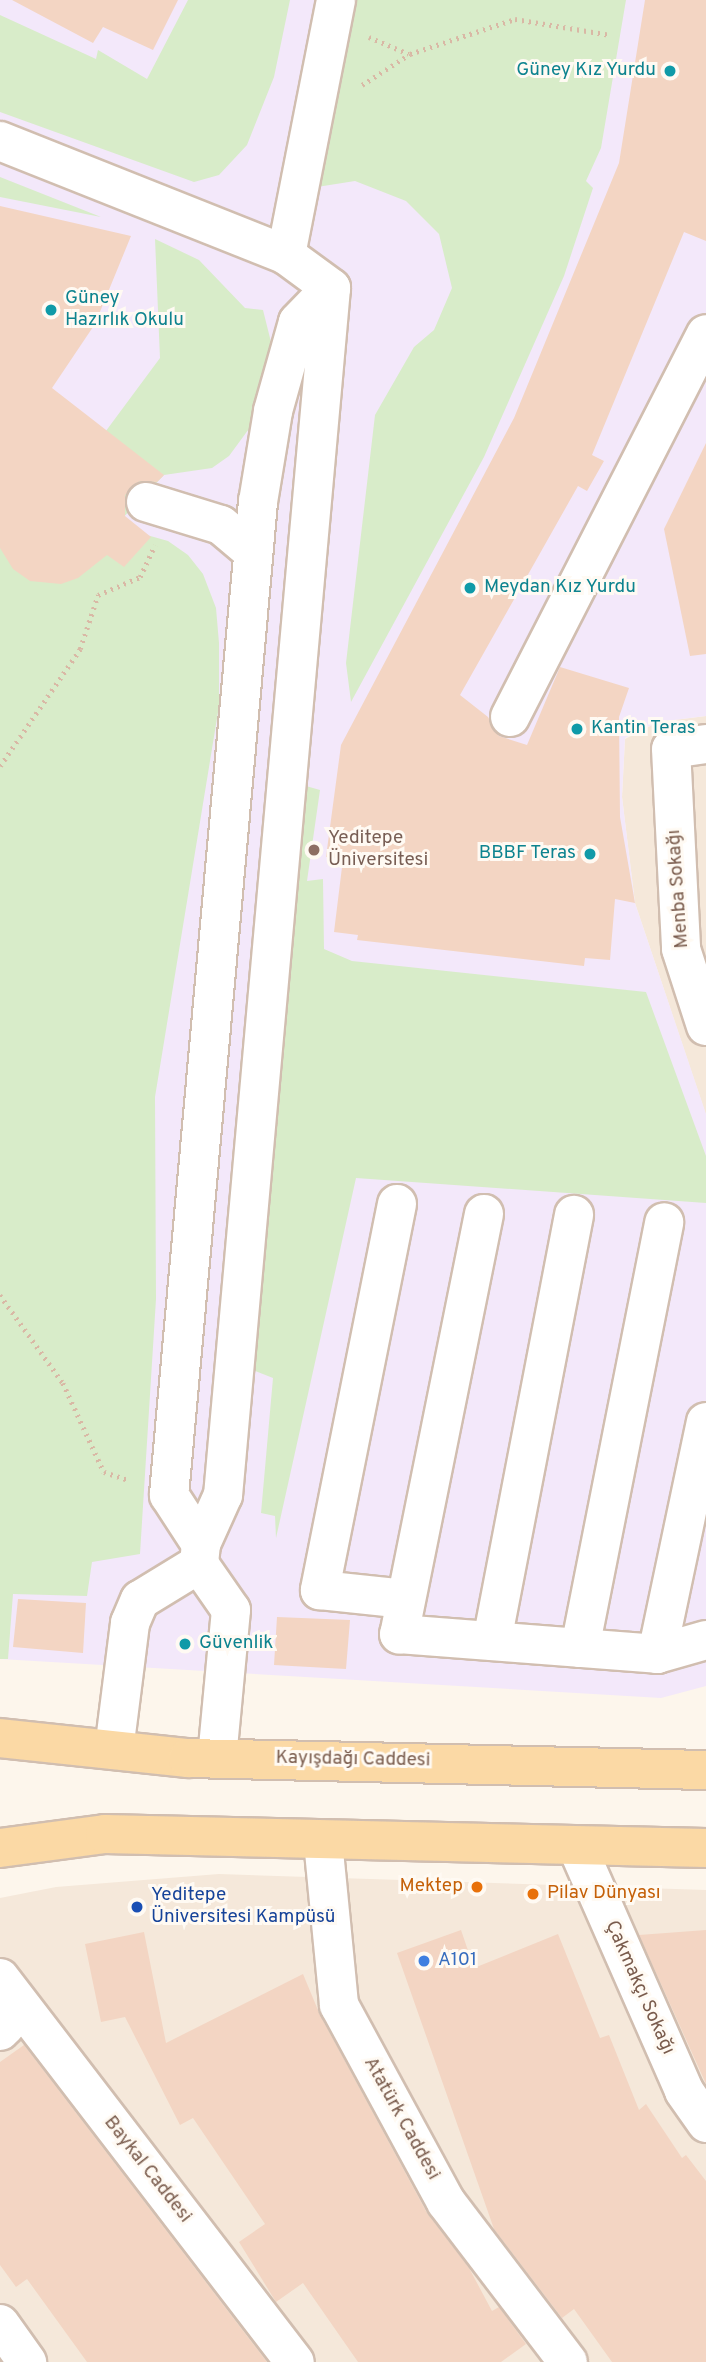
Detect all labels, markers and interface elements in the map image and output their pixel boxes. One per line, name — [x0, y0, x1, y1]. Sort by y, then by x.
place label: Güney Kız Yurdu — [515, 60, 656, 82]
marker: Güney Kız Yurdu — [662, 63, 678, 79]
place label: Güney Hazırlık Okulu — [65, 288, 184, 332]
marker: Güney Hazırlık Okulu — [43, 302, 59, 318]
place label: Meydan Kız Yurdu — [484, 577, 637, 599]
marker: Meydan Kız Yurdu — [462, 580, 478, 596]
place label: Kantin Teras — [591, 718, 696, 740]
marker: Kantin Teras — [569, 721, 585, 737]
place label: Yeditepe Üniversitesi — [328, 828, 428, 872]
street label: Menba Sokağı — [663, 829, 695, 949]
marker: Yeditepe Üniversitesi — [306, 842, 322, 858]
place label: BBBF Teras — [478, 843, 576, 865]
marker: BBBF Teras — [582, 846, 598, 862]
place label: Güvenlik — [199, 1633, 273, 1655]
marker: Güvenlik — [177, 1636, 193, 1652]
street label: Kayışdağı Caddesi — [275, 1747, 431, 1773]
place label: Mektep — [399, 1876, 463, 1898]
marker: Mektep — [469, 1879, 485, 1895]
place label: Pilav Dünyası — [547, 1883, 661, 1905]
place label: Yeditepe Üniversitesi Kampüsü — [151, 1885, 336, 1929]
marker: Pilav Dünyası — [525, 1886, 541, 1902]
marker: Yeditepe Üniversitesi Kampüsü — [129, 1899, 145, 1915]
street label: Çakmakçı Sokağı — [599, 1917, 679, 2059]
place label: A101 — [438, 1950, 477, 1972]
marker: A101 — [416, 1953, 432, 1969]
street label: Atatürk Caddesi — [358, 2054, 444, 2184]
street label: Baykal Caddesi — [98, 2112, 196, 2228]

